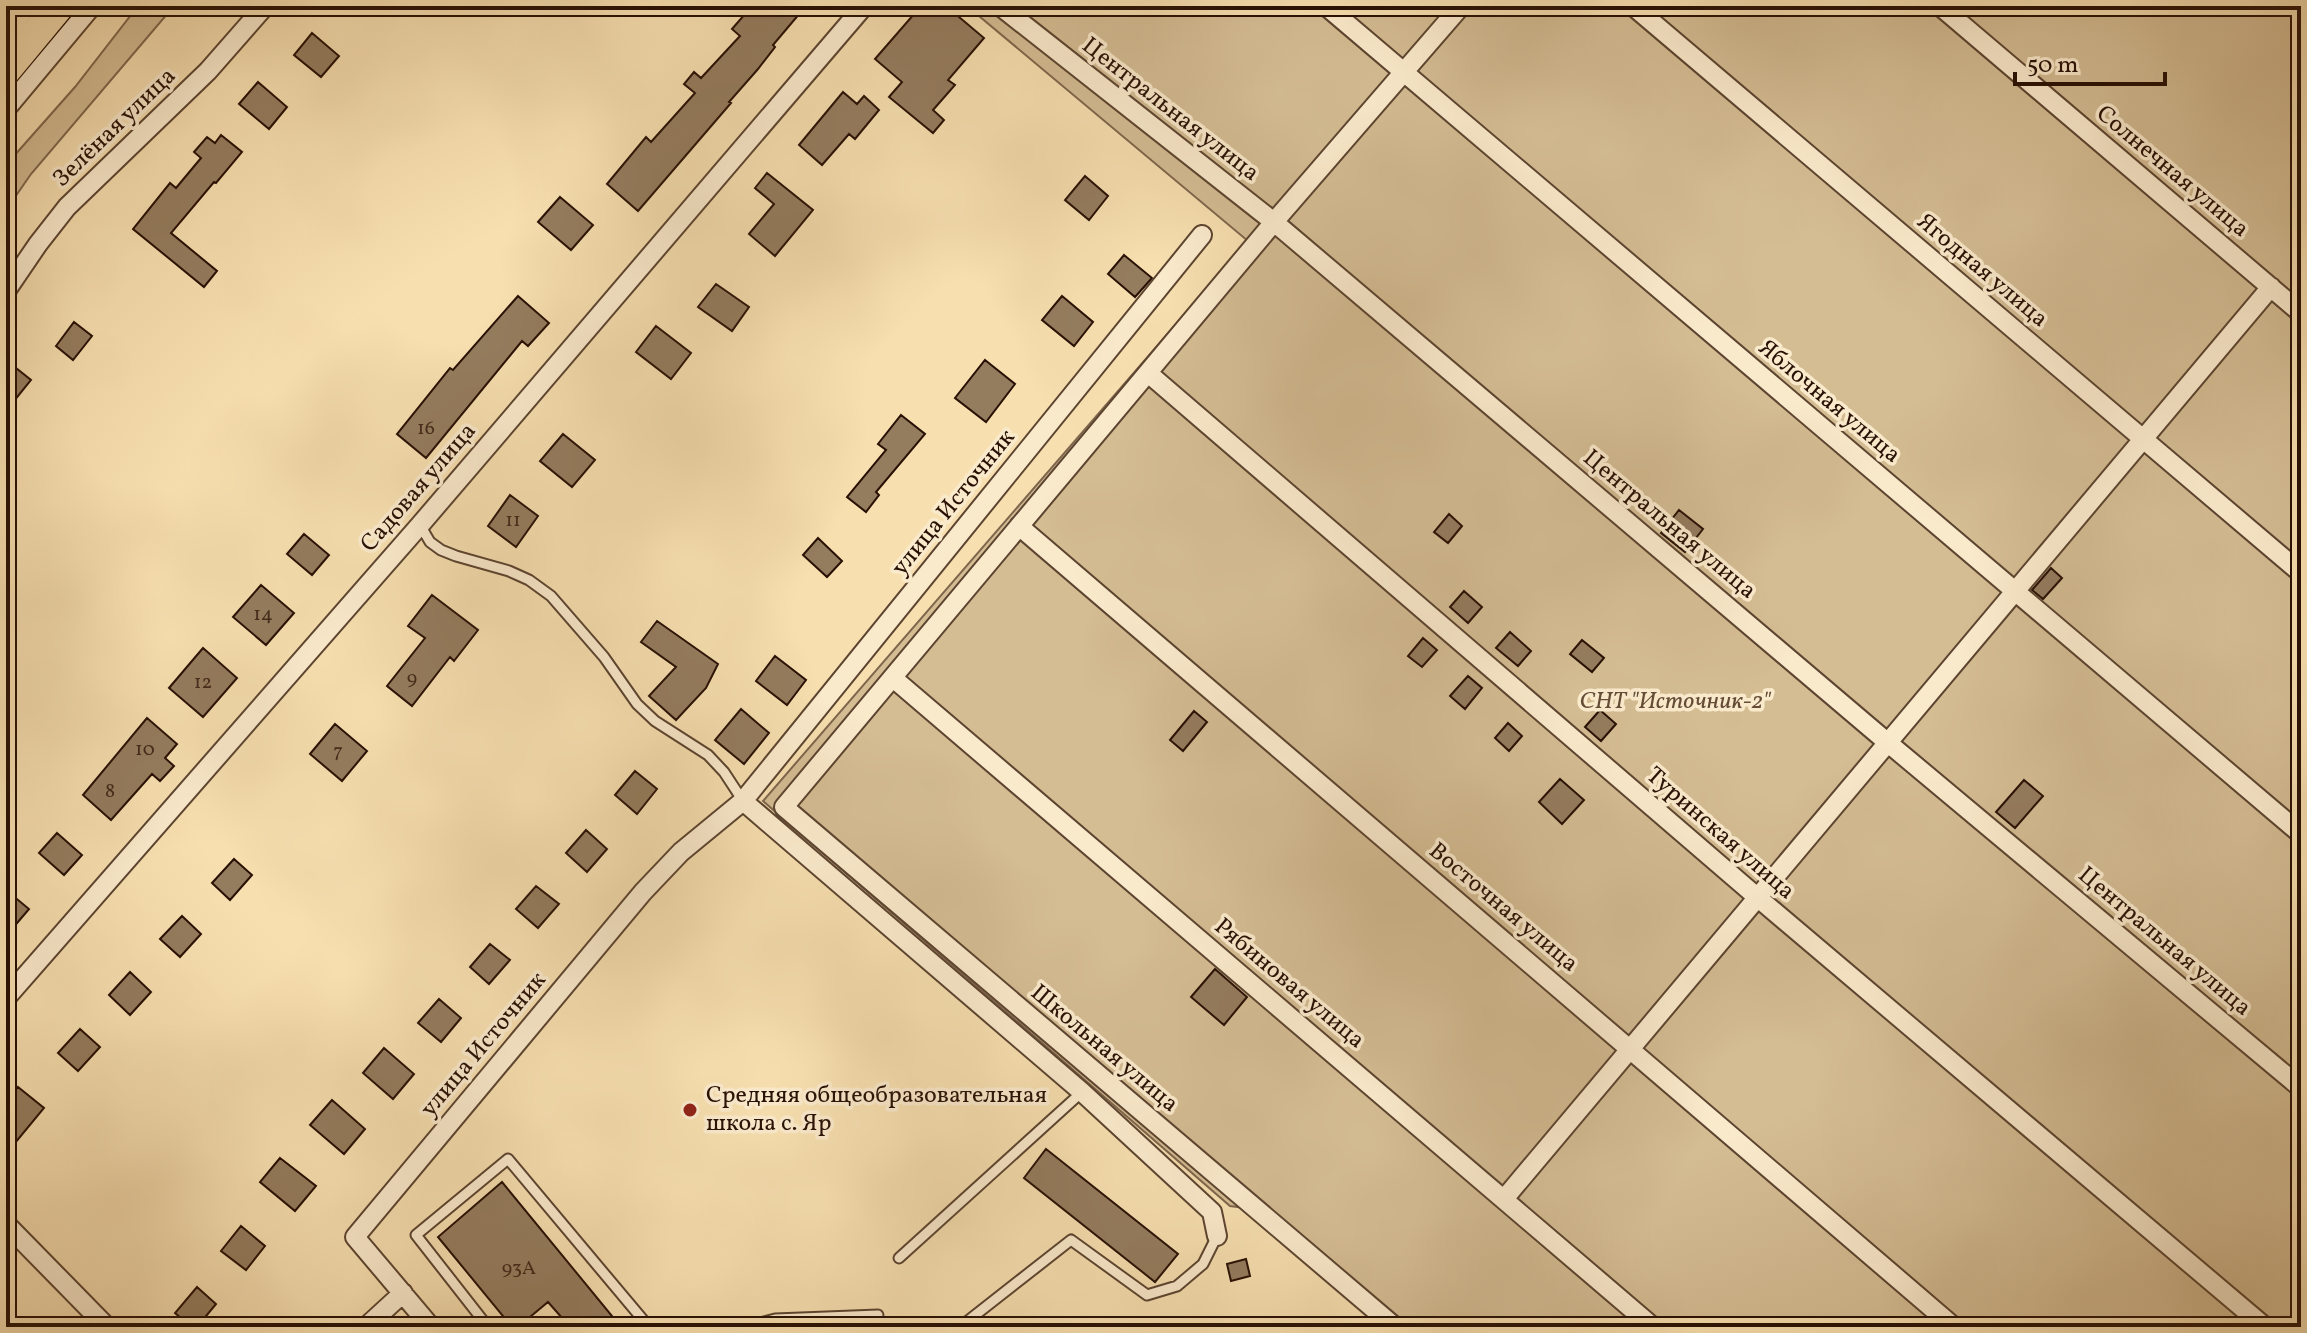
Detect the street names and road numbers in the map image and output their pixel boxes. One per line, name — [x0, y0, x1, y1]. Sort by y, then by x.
street label: Центральная улица — [1074, 30, 1266, 190]
street label: Зелёная улица — [46, 60, 184, 196]
street label: Солнечная улица — [2088, 98, 2256, 246]
street label: Ягодная улица — [1909, 206, 2055, 336]
street label: Яблочная улица — [1750, 332, 1908, 472]
street label: Садовая улица — [353, 416, 485, 560]
street label: улица Источник — [884, 422, 1024, 584]
street label: Центральная улица — [1575, 442, 1763, 608]
street label: Туринская улица — [1638, 760, 1802, 908]
street label: Восточная улица — [1421, 835, 1585, 981]
street label: Центральная улица — [2070, 859, 2258, 1025]
street label: Рябиновая улица — [1206, 911, 1372, 1057]
street label: улица Источник — [413, 965, 555, 1125]
street label: Школьная улица — [1023, 977, 1185, 1121]

